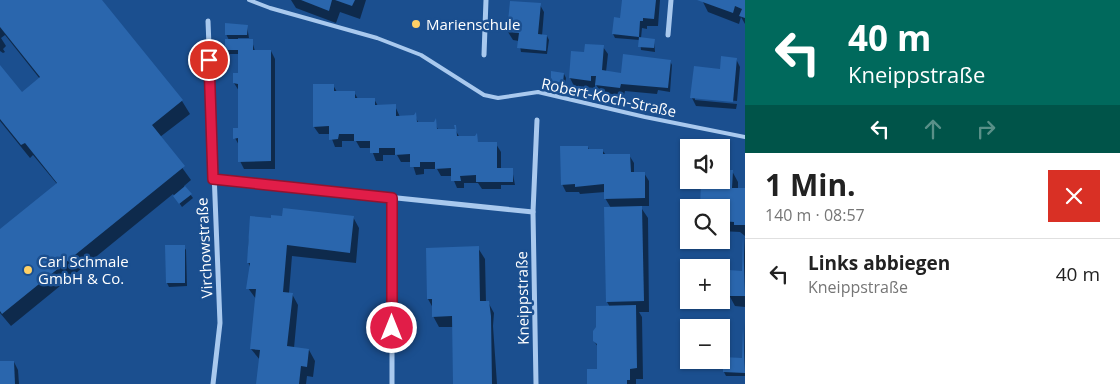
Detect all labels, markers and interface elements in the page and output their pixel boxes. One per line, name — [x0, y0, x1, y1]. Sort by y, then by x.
place label: Marienschule — [426, 14, 520, 34]
text: 40 m — [848, 14, 931, 61]
marker: Marienschule — [410, 18, 422, 30]
icon: left — [765, 20, 830, 85]
pin — [188, 39, 230, 81]
icon: arrive — [195, 46, 223, 74]
text: Kneippstraße — [848, 59, 985, 89]
street label: Robert-Koch-Straße — [540, 73, 678, 121]
icon: left — [866, 115, 894, 143]
icon: ahead — [919, 115, 947, 143]
icon: right — [972, 115, 1000, 143]
map controls — [680, 139, 730, 369]
button: sound — [680, 139, 730, 189]
text: 1 Min. — [765, 164, 856, 205]
button: close — [1048, 170, 1100, 222]
street label: Virchowstraße — [191, 197, 217, 299]
button: search — [680, 199, 730, 249]
text: 140 m · 08:57 — [765, 204, 865, 226]
text: Links abbiegen — [808, 250, 950, 276]
place label: Carl Schmale GmbH & Co. — [38, 251, 129, 288]
street label: Kneippstraße — [511, 251, 533, 345]
button: + — [680, 259, 730, 309]
icon: left — [765, 260, 793, 288]
text: 40 m — [1056, 261, 1100, 287]
marker: Carl Schmale GmbH & Co. — [22, 264, 34, 276]
text: Kneippstraße — [808, 276, 908, 298]
position arrow — [365, 301, 417, 353]
button: − — [680, 319, 730, 369]

